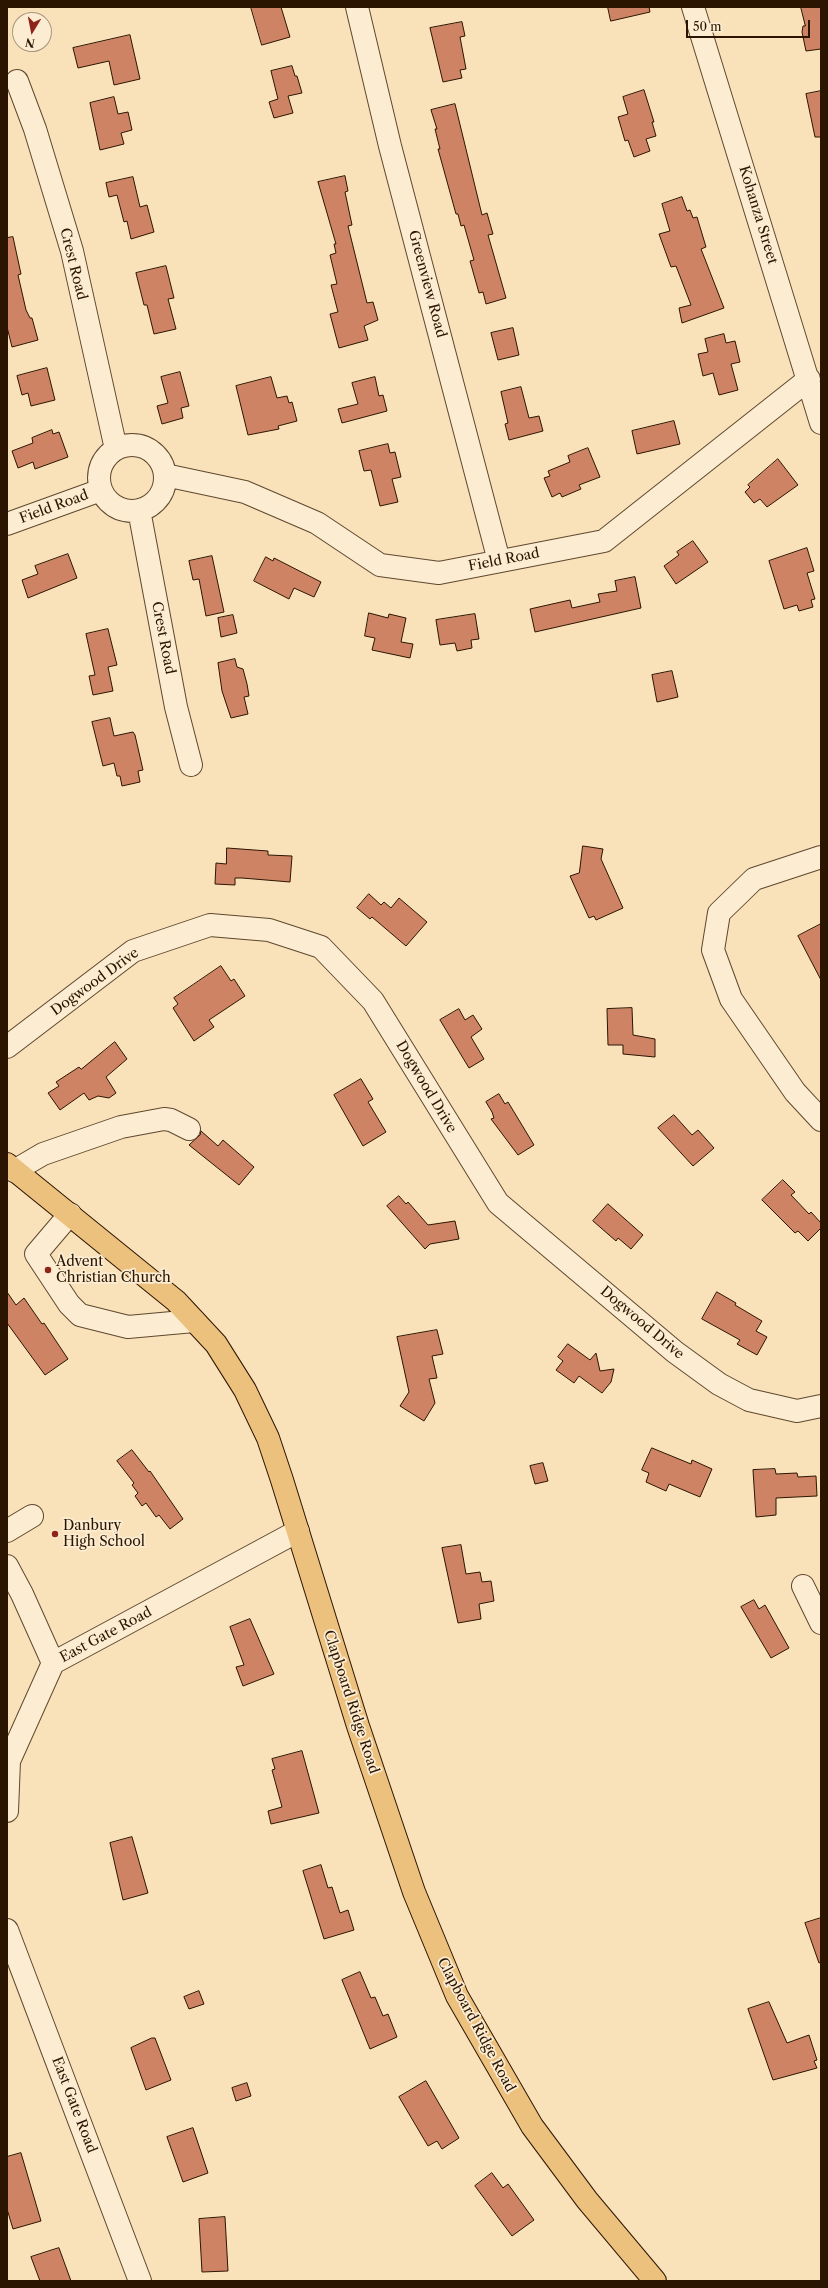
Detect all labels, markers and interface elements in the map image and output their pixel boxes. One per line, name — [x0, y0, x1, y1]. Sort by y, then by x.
north arrow — [12, 12, 52, 52]
scale bar — [688, 12, 812, 38]
text: 50 m — [693, 19, 722, 34]
text: N — [24, 35, 36, 51]
street label: Kohanza Street — [735, 164, 781, 266]
street label: Crest Road — [56, 226, 90, 302]
street label: Greenview Road — [405, 228, 449, 340]
street label: Field Road — [17, 487, 91, 527]
street label: Field Road — [467, 545, 541, 575]
street label: Crest Road — [148, 600, 178, 676]
street label: Dogwood Drive — [48, 945, 142, 1019]
street label: Dogwood Drive — [392, 1038, 460, 1136]
place label: Advent Christian Church — [56, 1254, 171, 1286]
marker: Advent Christian Church — [43, 1265, 53, 1275]
street label: Dogwood Drive — [597, 1283, 687, 1363]
place label: Danbury High School — [63, 1518, 145, 1550]
marker: Danbury High School — [50, 1529, 60, 1539]
street label: East Gate Road — [57, 1604, 155, 1666]
street label: Clapboard Ridge Road — [320, 1628, 382, 1776]
street label: Clapboard Ridge Road — [433, 1955, 519, 2095]
street label: East Gate Road — [48, 2055, 100, 2155]

